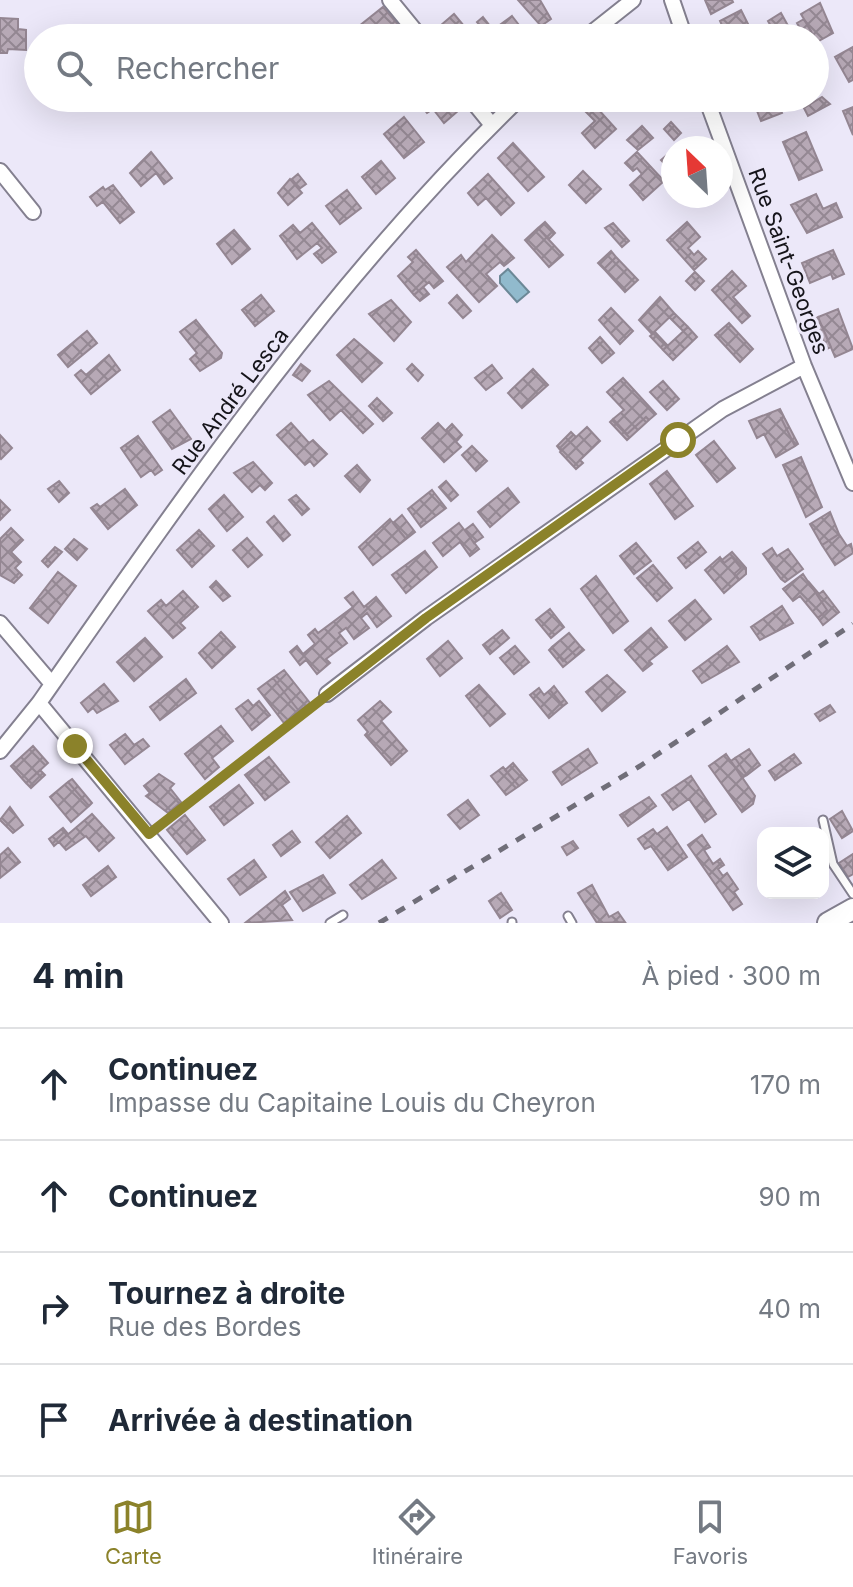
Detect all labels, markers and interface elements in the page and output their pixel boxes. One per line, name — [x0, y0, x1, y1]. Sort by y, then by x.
search box — [24, 24, 829, 112]
icon: search — [52, 46, 96, 90]
text: Rechercher — [116, 50, 279, 86]
north arrow — [661, 136, 733, 208]
street label: Rue Saint-Georges — [743, 164, 835, 358]
street label: Rue André Lesca — [166, 323, 294, 479]
route start — [660, 422, 696, 458]
route end — [57, 728, 93, 764]
map controls — [757, 827, 829, 899]
button: layers — [757, 827, 829, 899]
text: 4 min — [32, 955, 124, 996]
text: À pied · 300 m — [641, 960, 821, 991]
text: Continuez — [108, 1051, 258, 1087]
icon: ahead — [32, 1062, 76, 1106]
text: 170 m — [750, 1069, 821, 1100]
text: Impasse du Capitaine Louis du Cheyron — [108, 1087, 596, 1118]
icon: ahead — [32, 1174, 76, 1218]
text: Continuez — [108, 1178, 258, 1214]
text: 90 m — [758, 1181, 821, 1212]
text: Tournez à droite — [108, 1275, 345, 1311]
icon: right — [32, 1286, 76, 1330]
text: 40 m — [758, 1293, 821, 1324]
text: Rue des Bordes — [108, 1311, 301, 1342]
icon: arrive — [32, 1398, 76, 1442]
text: Arrivée à destination — [108, 1402, 413, 1438]
tab: Carte — [105, 1495, 162, 1569]
tab: Itinéraire — [372, 1495, 463, 1569]
tab: Favoris — [673, 1495, 748, 1569]

